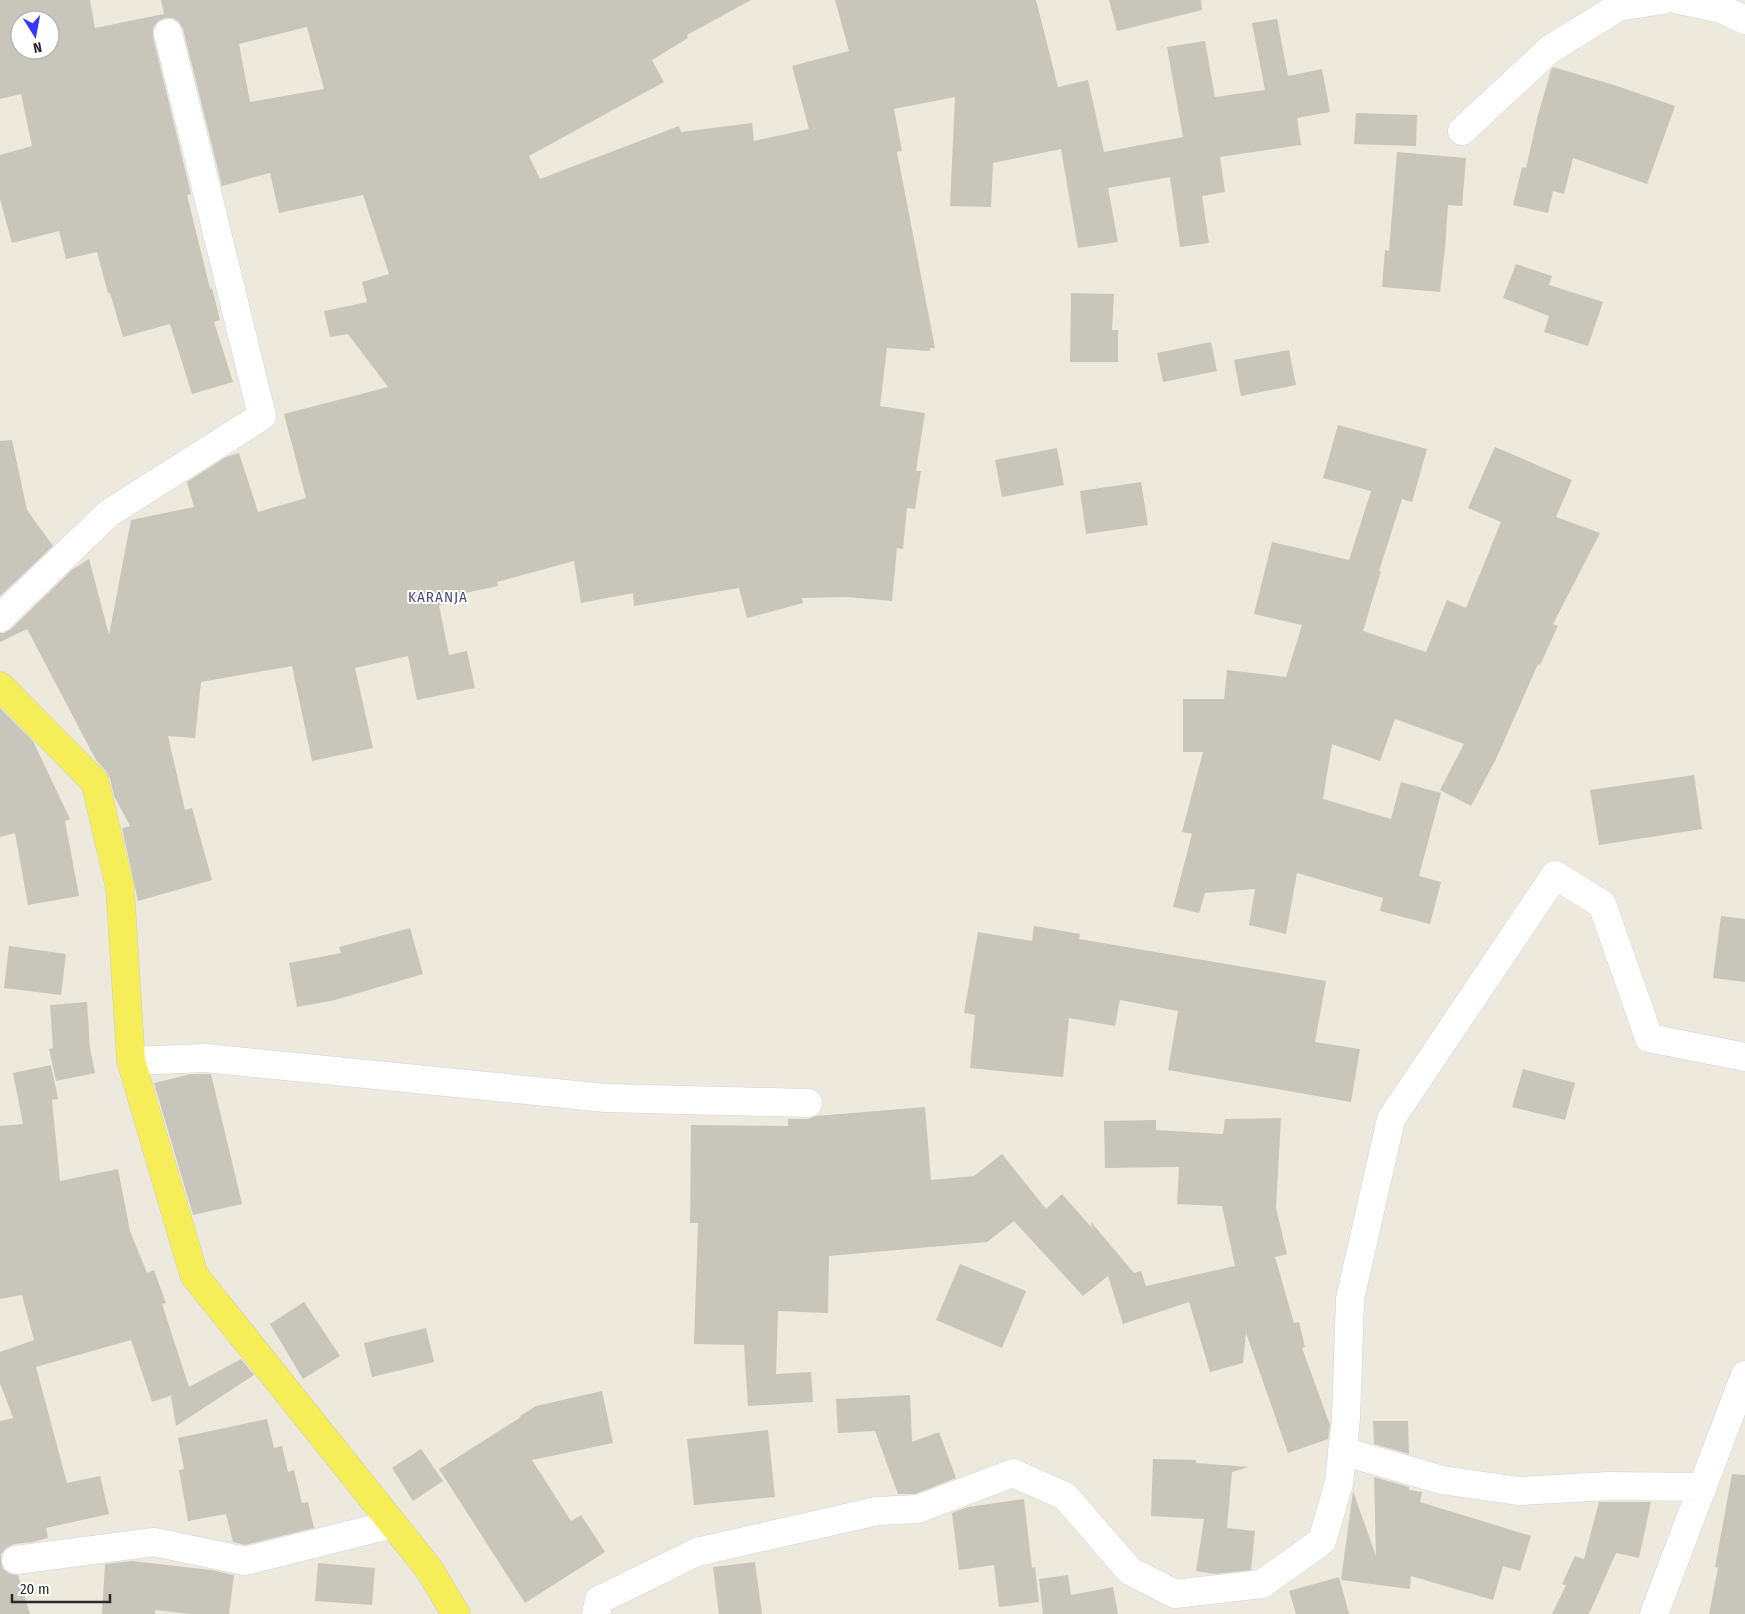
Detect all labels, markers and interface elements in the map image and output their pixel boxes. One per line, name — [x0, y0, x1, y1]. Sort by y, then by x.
north arrow — [10, 10, 60, 60]
text: N — [32, 38, 43, 56]
district label: KARANJA — [408, 588, 468, 606]
scale bar — [12, 1572, 110, 1604]
text: 20 m — [20, 1580, 50, 1598]

